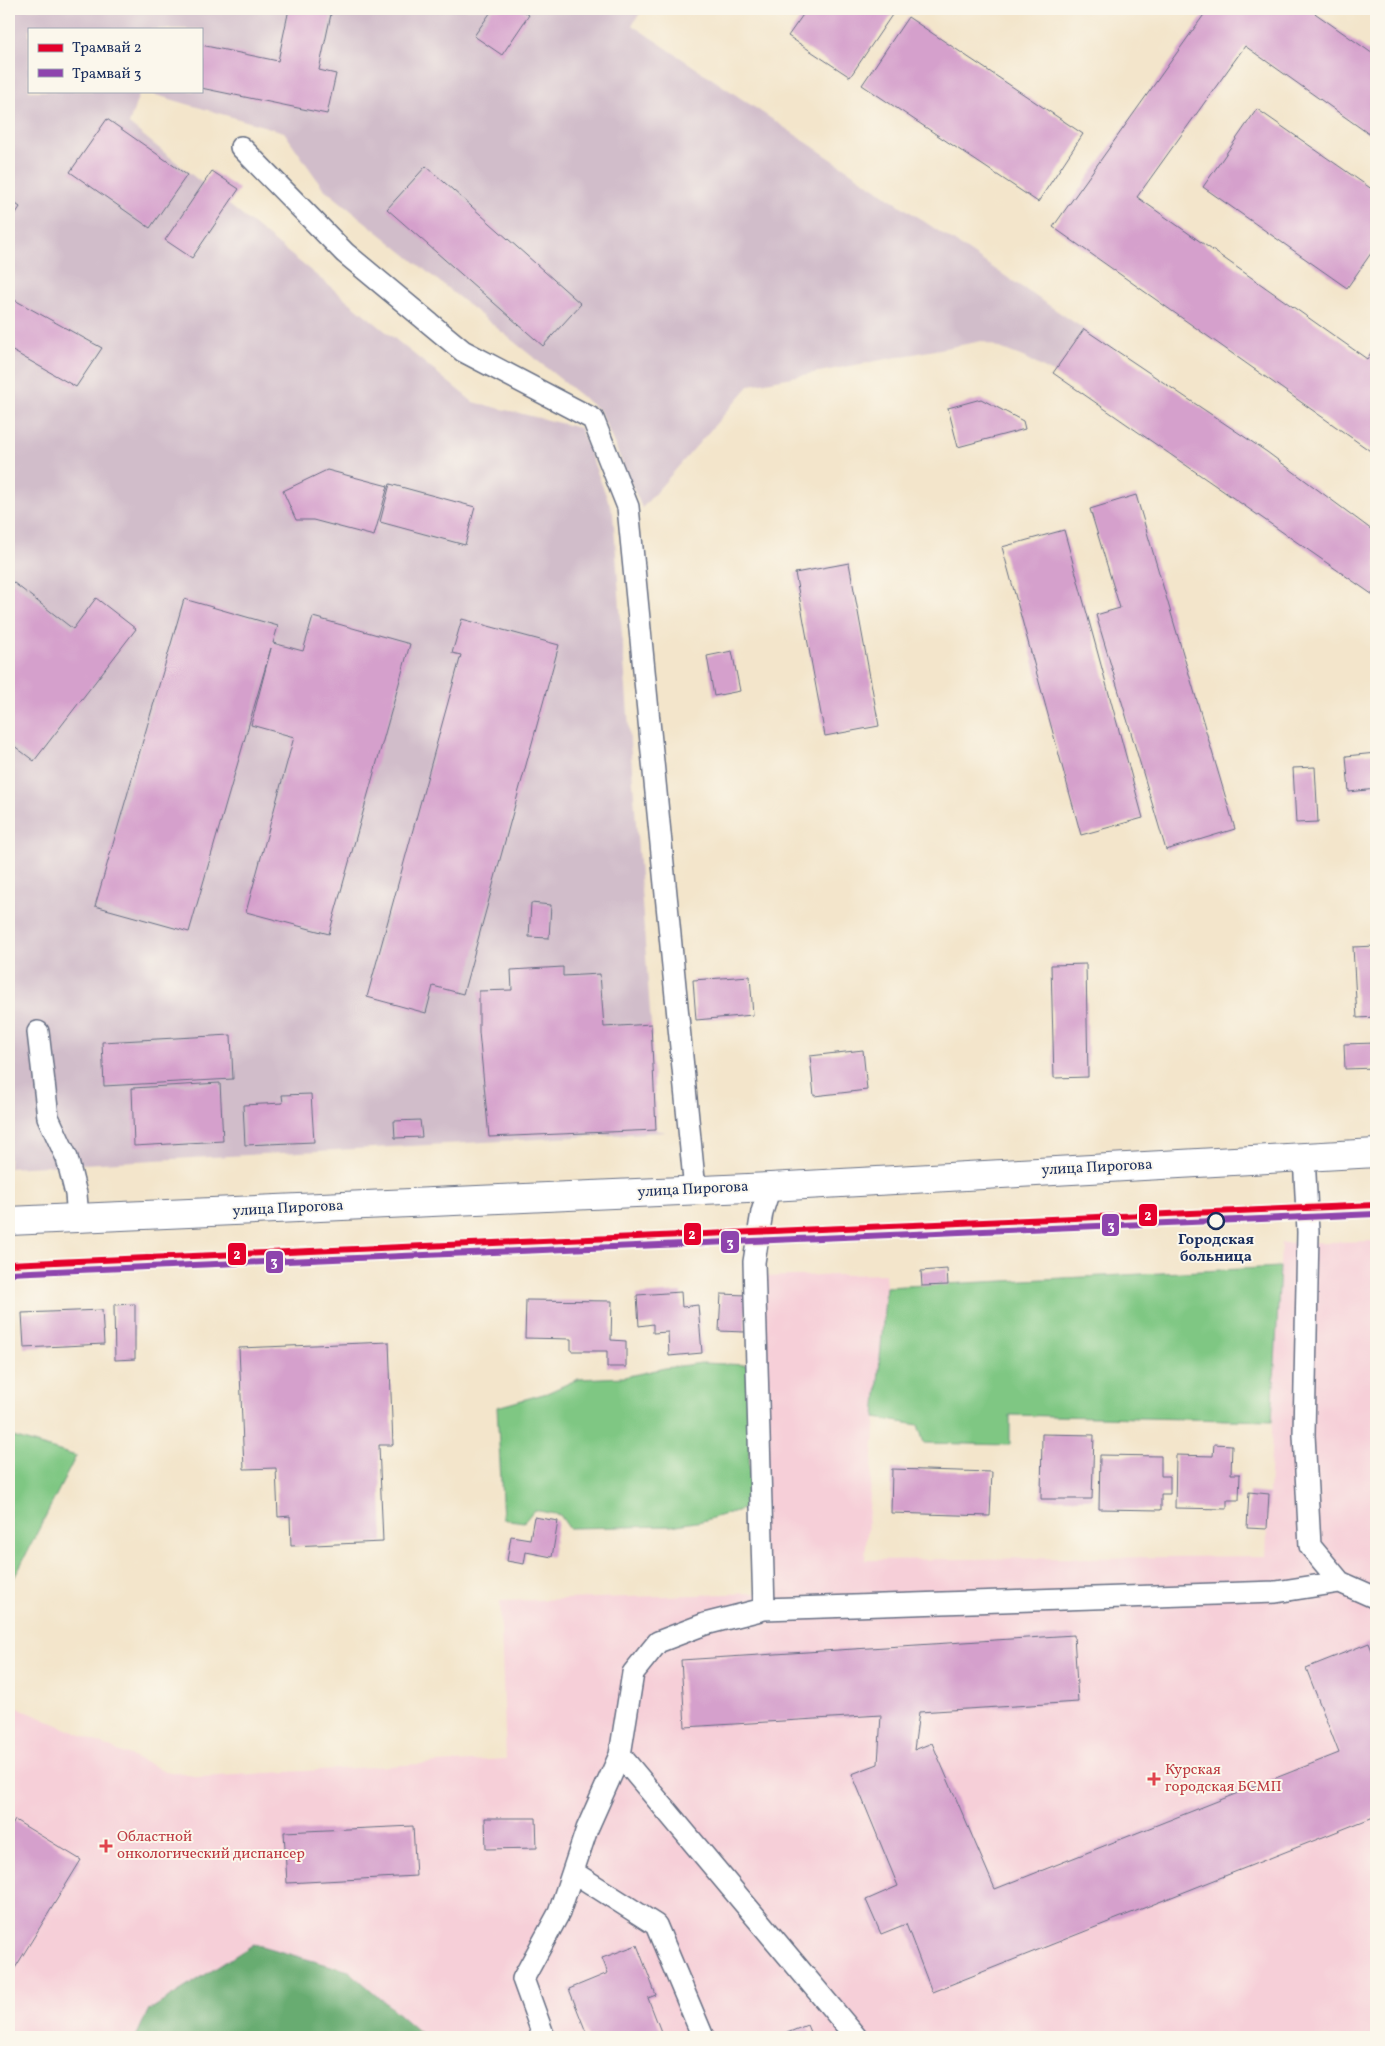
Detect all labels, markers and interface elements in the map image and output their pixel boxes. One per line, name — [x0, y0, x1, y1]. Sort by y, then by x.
legend — [28, 28, 202, 92]
text: Трамвай 2 — [72, 38, 142, 59]
text: Трамвай 3 — [72, 64, 141, 85]
street label: улица Пирогова — [1041, 1155, 1153, 1181]
street label: улица Пирогова — [637, 1177, 749, 1203]
street label: улица Пирогова — [232, 1196, 344, 1222]
line badge: 2 — [1138, 1203, 1158, 1227]
text: 2 — [1144, 1207, 1152, 1226]
marker: Городская больница — [1207, 1212, 1225, 1230]
line badge: 3 — [1101, 1213, 1120, 1237]
text: 3 — [1107, 1217, 1115, 1236]
line badge: 2 — [683, 1222, 702, 1246]
text: 2 — [688, 1226, 696, 1245]
line badge: 3 — [720, 1230, 740, 1254]
place label: Городская больница — [1178, 1230, 1254, 1268]
text: 3 — [726, 1234, 734, 1253]
line badge: 2 — [227, 1242, 247, 1266]
text: 2 — [233, 1246, 241, 1265]
line badge: 3 — [265, 1250, 284, 1274]
text: 3 — [270, 1253, 278, 1272]
place label: Курская городская БСМП — [1165, 1760, 1282, 1798]
marker: Курская городская БСМП — [1147, 1772, 1161, 1786]
place label: Областной онкологический диспансер — [117, 1827, 305, 1865]
marker: Областной онкологический диспансер — [99, 1839, 113, 1853]

